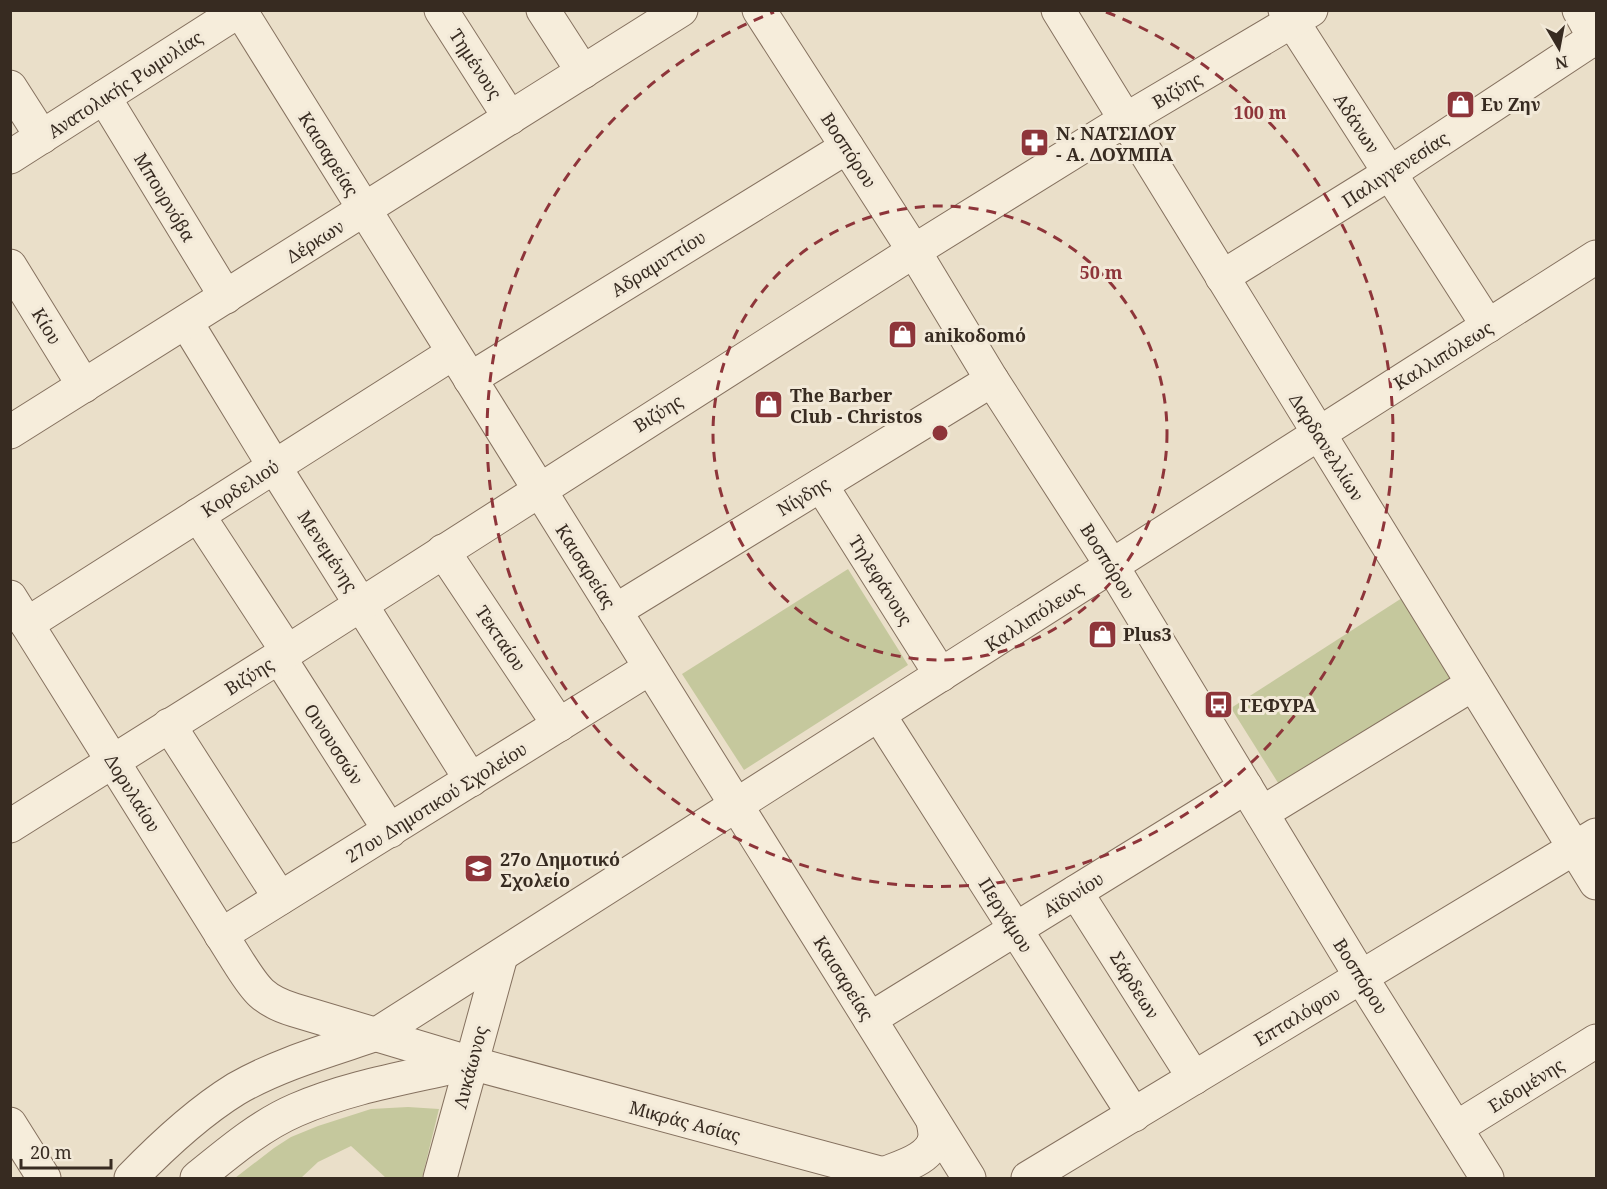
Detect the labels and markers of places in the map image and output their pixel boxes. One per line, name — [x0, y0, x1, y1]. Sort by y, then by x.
shop icon: Ευ Ζην — [1444, 88, 1476, 120]
place label: Ευ Ζην — [1481, 92, 1540, 116]
place label: Ν. ΝΑΤΣΙΔΟΥ - Α. ΔΟΥΜΠΑ — [1056, 121, 1176, 166]
pharmacy icon: Ν. ΝΑΤΣΙΔΟΥ - Α. ΔΟΥΜΠΑ — [1019, 127, 1051, 159]
shop icon: anikoδomό — [887, 319, 919, 351]
place label: anikoδomό — [924, 323, 1026, 347]
place label: The Barber Club - Christos — [790, 383, 923, 428]
shop icon: The Barber Club - Christos — [753, 389, 785, 421]
centre of rings — [930, 423, 950, 443]
shop icon: Plus3 — [1086, 618, 1118, 650]
place label: Plus3 — [1123, 622, 1172, 646]
bus stop icon: ΓΕΦΥΡΑ — [1203, 689, 1235, 721]
place label: ΓΕΦΥΡΑ — [1240, 693, 1317, 717]
place label: 27ο Δημοτικό Σχολείο — [500, 847, 620, 892]
school or university icon: 27ο Δημοτικό Σχολείο — [463, 853, 495, 885]

